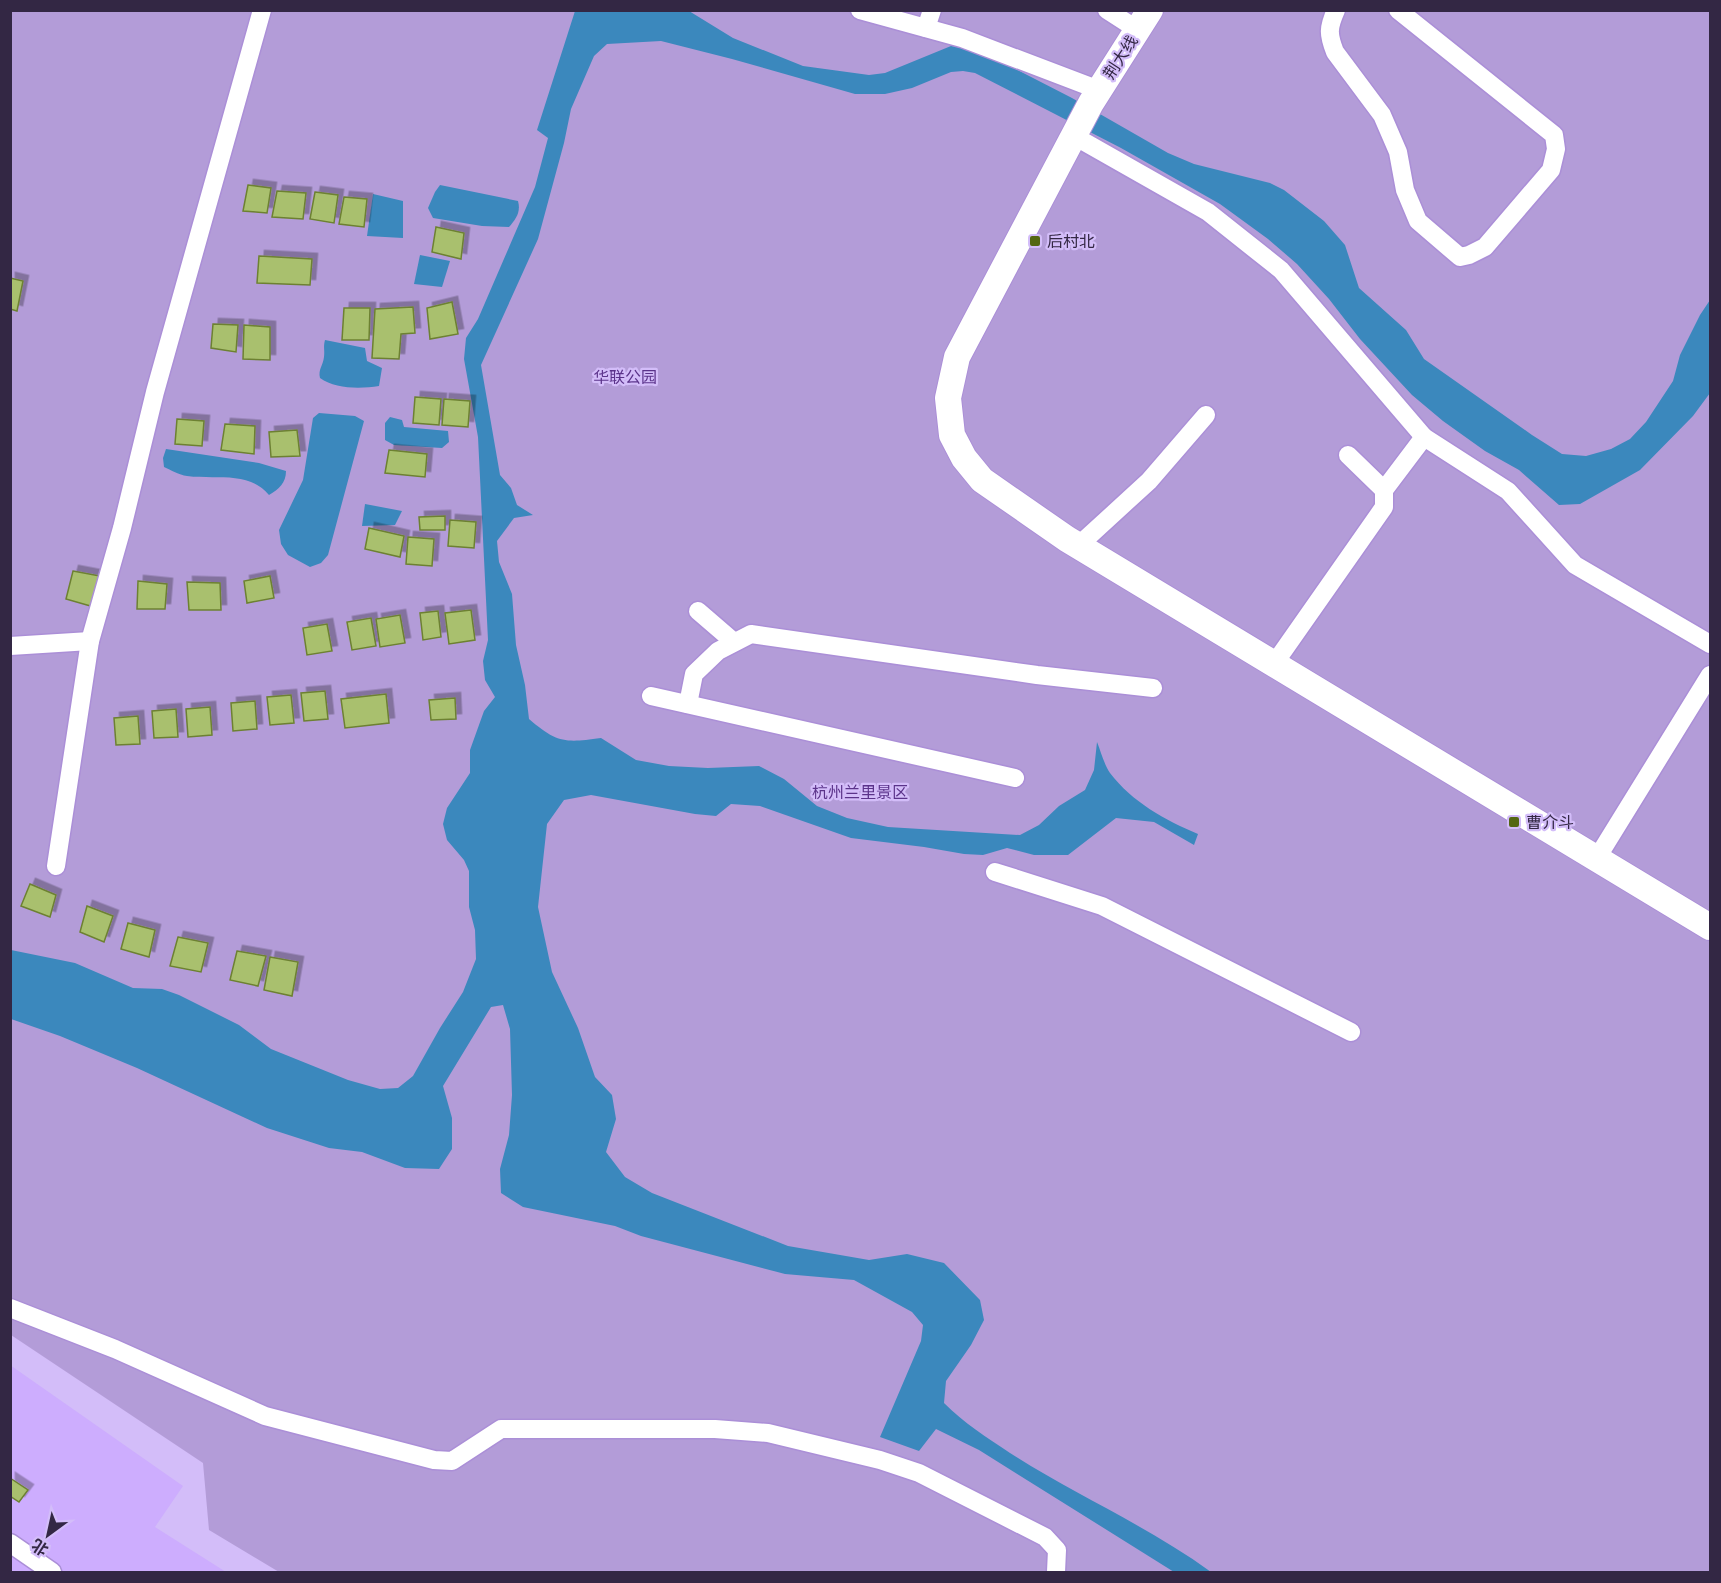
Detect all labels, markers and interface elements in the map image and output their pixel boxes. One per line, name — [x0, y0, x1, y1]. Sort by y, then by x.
street label: 荆大线 — [1099, 31, 1141, 83]
place label: 后村北 — [1047, 231, 1095, 251]
marker: 后村北 — [1028, 234, 1042, 248]
park label: 华联公园 — [593, 367, 657, 387]
park label: 杭州兰里景区 — [812, 782, 908, 802]
place label: 曹介斗 — [1526, 812, 1574, 832]
marker: 曹介斗 — [1507, 815, 1521, 829]
north arrow — [18, 1505, 78, 1565]
text: 北 — [28, 1535, 52, 1560]

